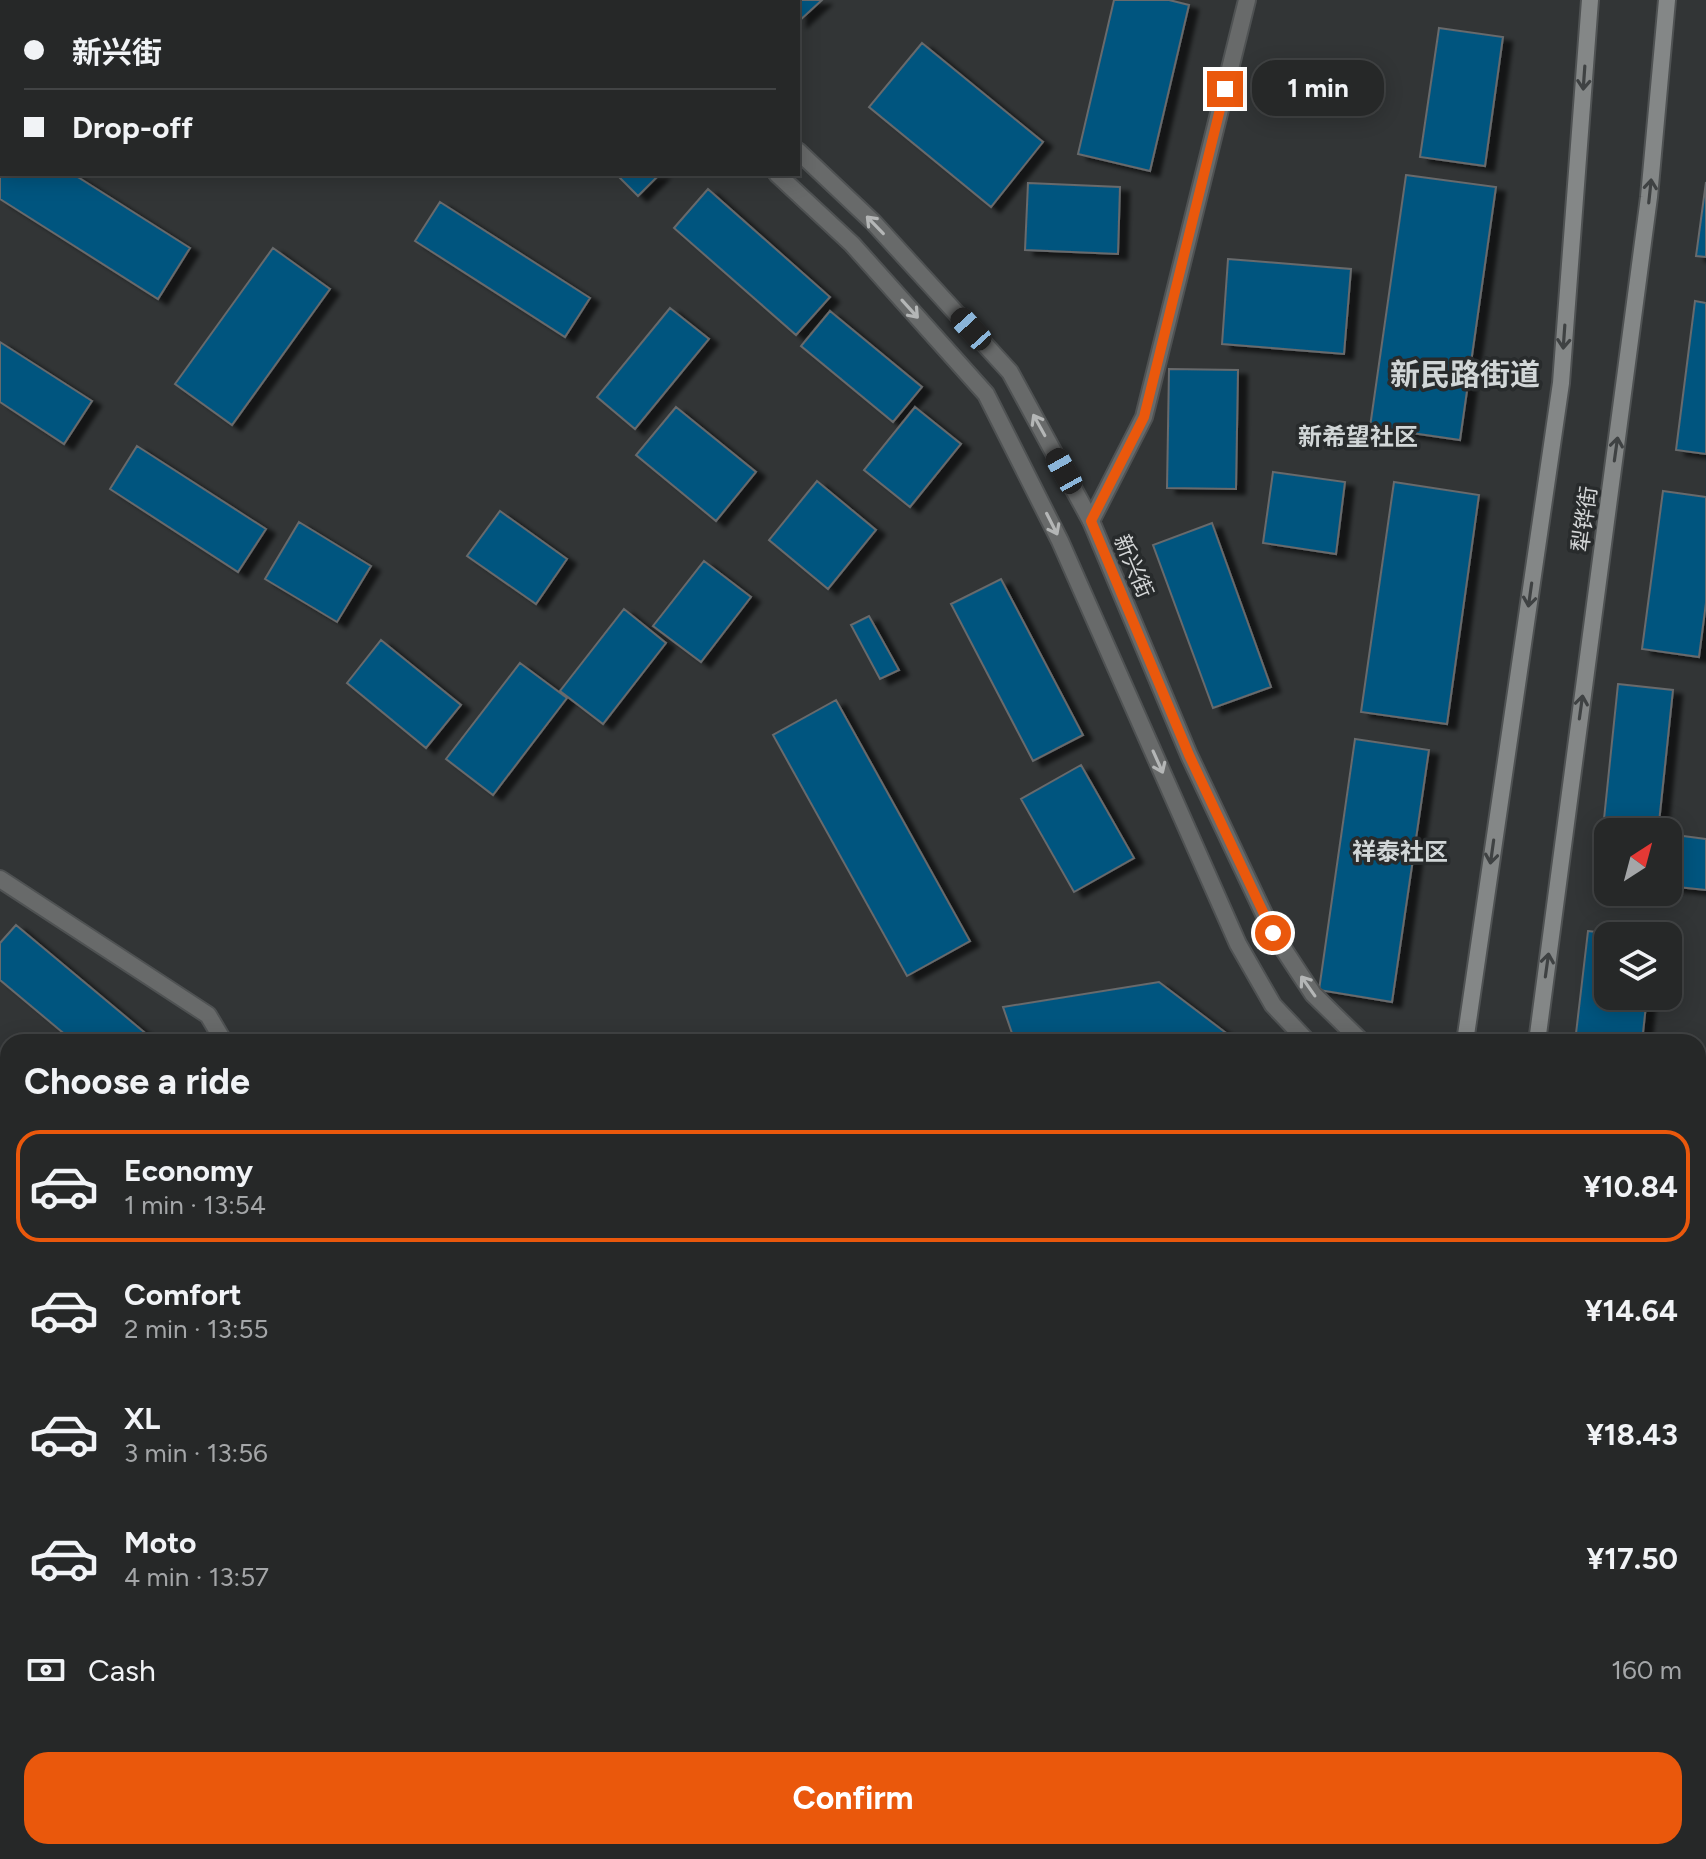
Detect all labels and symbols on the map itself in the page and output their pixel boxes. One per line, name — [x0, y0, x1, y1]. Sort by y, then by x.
callout: 1 min — [1253, 61, 1385, 117]
one-way arrow — [1576, 64, 1591, 91]
route end — [1207, 71, 1243, 107]
one-way arrow — [1642, 179, 1657, 205]
one-way arrow — [866, 216, 885, 235]
one-way arrow — [901, 298, 919, 318]
car — [946, 303, 996, 355]
one-way arrow — [1556, 323, 1571, 350]
district label: 新民路街道 — [1390, 356, 1540, 393]
one-way arrow — [1030, 414, 1046, 437]
district label: 新希望社区 — [1298, 422, 1418, 451]
one-way arrow — [1609, 437, 1624, 462]
car — [1042, 444, 1086, 498]
street label: 犁铧街 — [1567, 485, 1602, 554]
one-way arrow — [1044, 512, 1060, 536]
street label: 新兴街 — [1108, 531, 1159, 602]
one-way arrow — [1522, 581, 1537, 607]
one-way arrow — [1574, 694, 1589, 721]
one-way arrow — [1151, 749, 1166, 774]
north arrow — [1594, 818, 1682, 906]
district label: 祥泰社区 — [1352, 837, 1448, 866]
one-way arrow — [1484, 839, 1499, 864]
route start — [1255, 915, 1291, 951]
one-way arrow — [1540, 953, 1555, 978]
one-way arrow — [1300, 976, 1317, 998]

